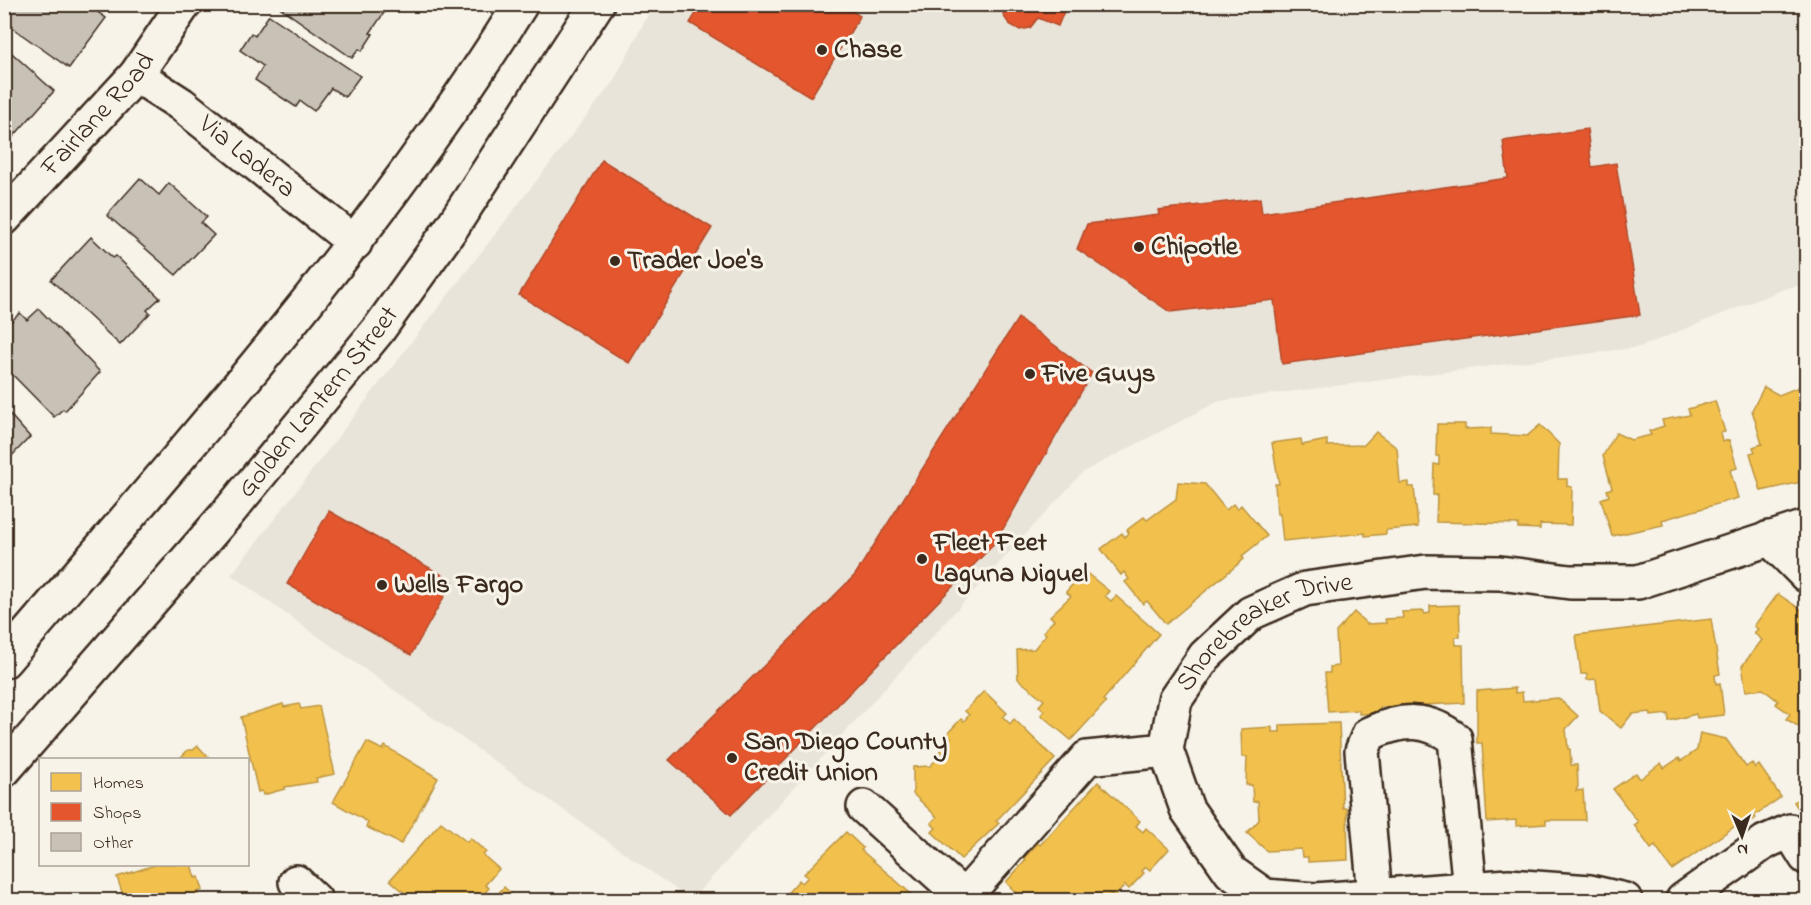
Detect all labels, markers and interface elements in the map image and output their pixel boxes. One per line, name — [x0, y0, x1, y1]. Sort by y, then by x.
place label: Chase — [834, 31, 903, 70]
marker: Chase — [815, 43, 829, 57]
street label: Fairlane Road — [31, 45, 165, 186]
street label: Via Ladera — [189, 105, 304, 208]
place label: Chipotle — [1151, 228, 1239, 267]
marker: Chipotle — [1132, 240, 1146, 254]
place label: Trader Joe's — [627, 242, 764, 281]
marker: Trader Joe's — [608, 254, 622, 268]
street label: Golden Lantern Street — [228, 298, 409, 507]
place label: Five Guys — [1040, 355, 1155, 394]
marker: Five Guys — [1023, 367, 1037, 381]
place label: Fleet Feet Laguna Niguel — [932, 524, 1088, 595]
marker: Fleet Feet Laguna Niguel — [915, 552, 929, 566]
street label: Shorebreaker Drive — [1167, 563, 1356, 700]
place label: Wells Fargo — [394, 566, 523, 606]
marker: Wells Fargo — [375, 578, 389, 592]
place label: San Diego County Credit Union — [744, 723, 947, 793]
marker: San Diego County Credit Union — [725, 751, 739, 765]
legend — [39, 758, 249, 866]
text: Homes — [93, 771, 144, 797]
text: Shops — [93, 801, 141, 827]
north arrow — [1712, 806, 1772, 866]
text: Other — [93, 831, 133, 857]
text: N — [1736, 837, 1748, 861]

